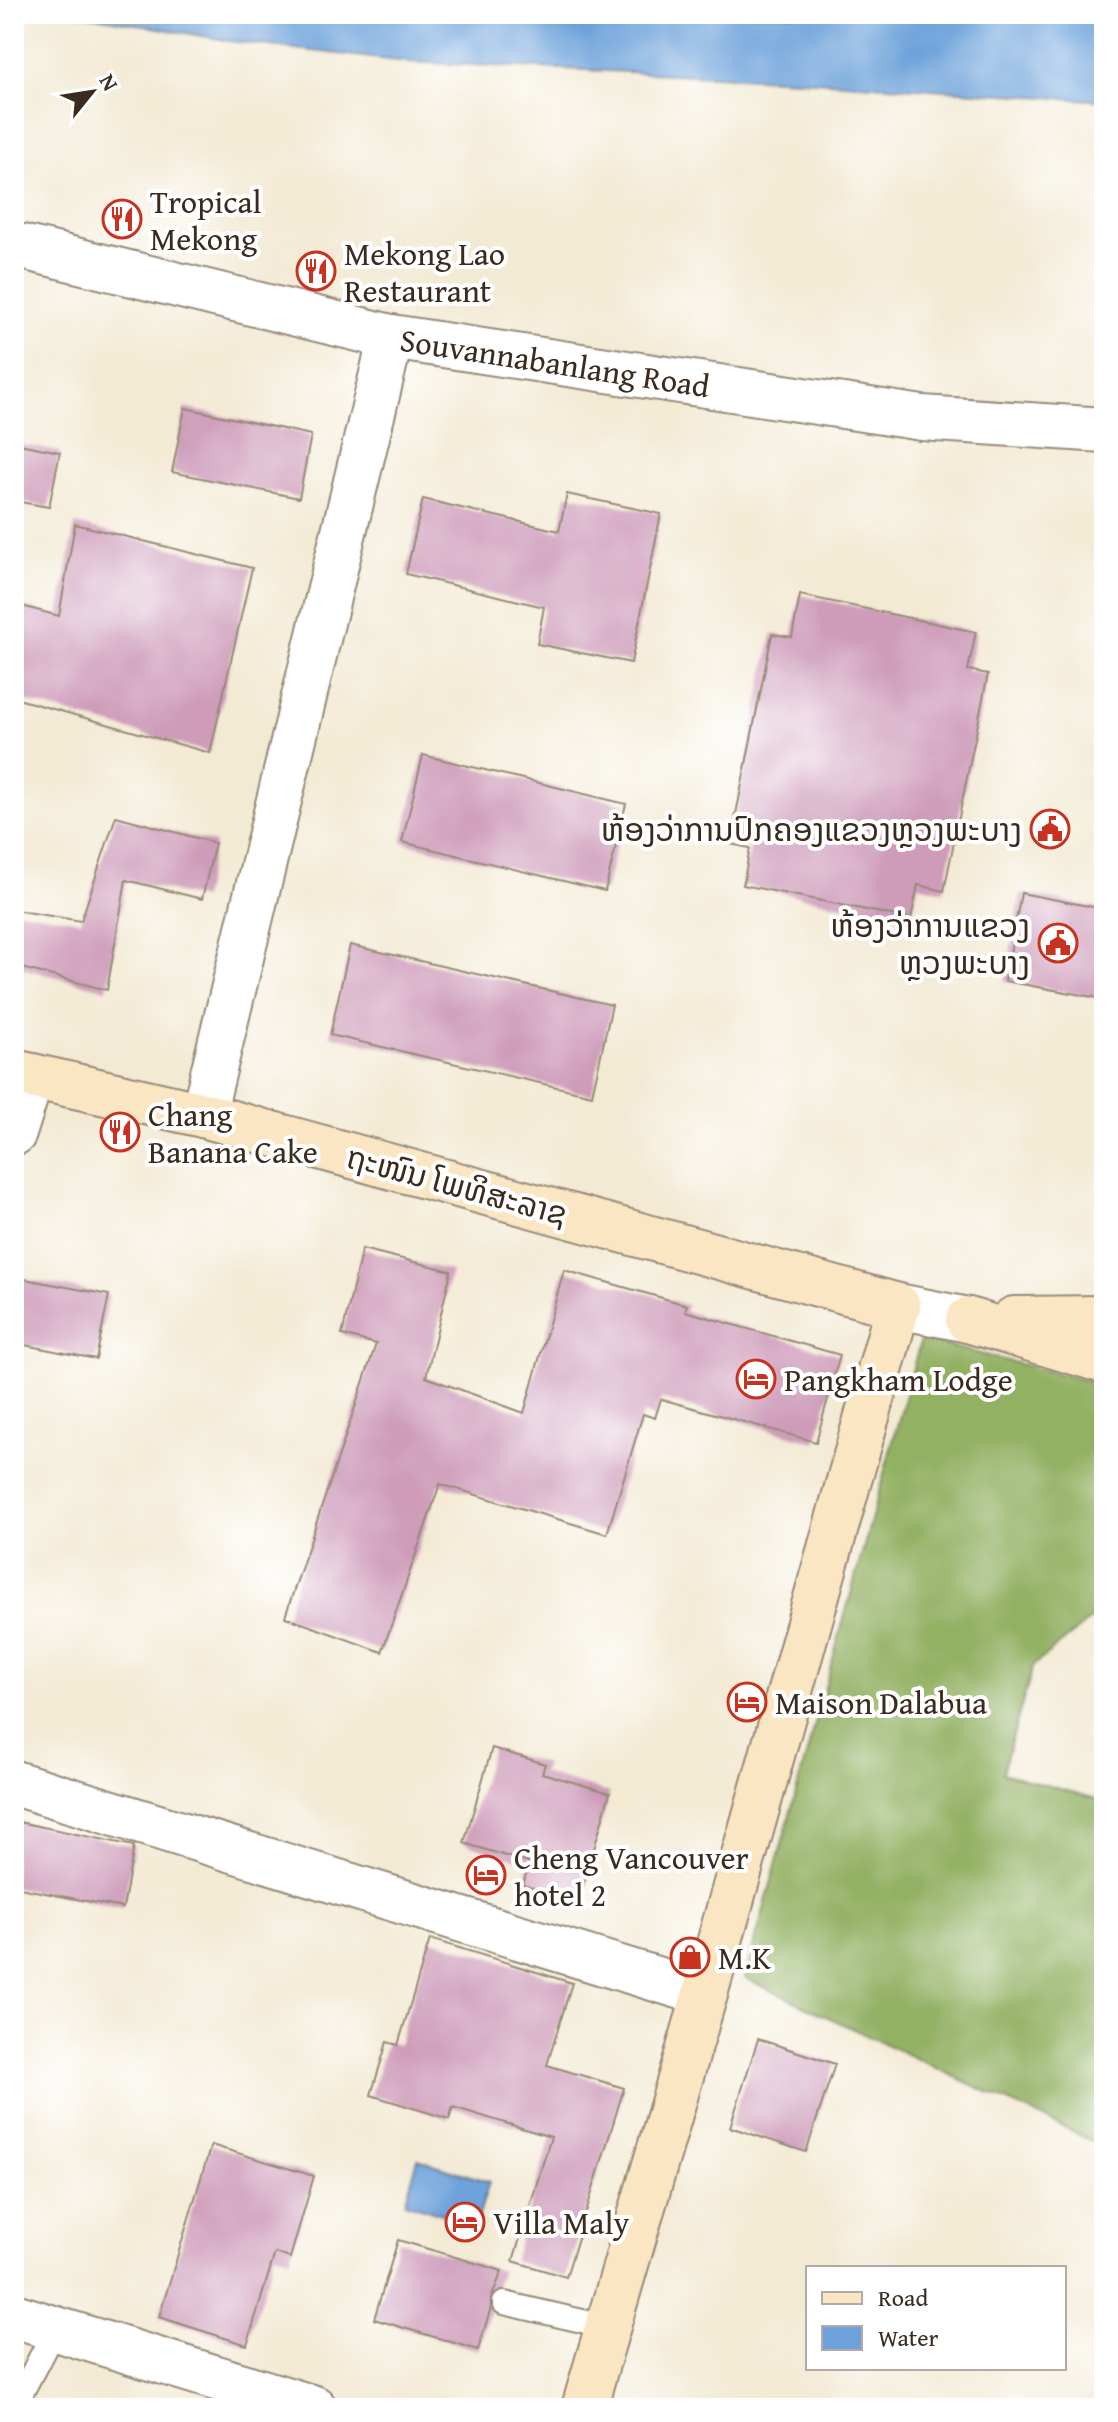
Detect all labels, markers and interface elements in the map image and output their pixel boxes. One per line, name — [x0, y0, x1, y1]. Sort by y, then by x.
north arrow — [52, 52, 132, 132]
text: N — [92, 68, 127, 97]
place label: Tropical Mekong — [150, 178, 262, 262]
restaurant icon: Tropical Mekong — [101, 198, 143, 240]
place label: Mekong Lao Restaurant — [344, 230, 505, 314]
restaurant icon: Mekong Lao Restaurant — [295, 250, 337, 292]
street label: Souvannabanlang Road — [397, 315, 713, 409]
place label: ຫ້ອງວ່າການປົກຄອງແຂວງຫຼວງພະບາງ — [601, 806, 1022, 853]
public building icon: ຫ້ອງວ່າການປົກຄອງແຂວງຫຼວງພະບາງ — [1029, 808, 1071, 850]
place label: ຫ້ອງວ່າການແຂວງ ຫຼວງພະບາງ — [831, 902, 1030, 986]
public building icon: ຫ້ອງວ່າການແຂວງ ຫຼວງພະບາງ — [1037, 922, 1079, 964]
place label: Chang Banana Cake — [148, 1091, 318, 1175]
restaurant icon: Chang Banana Cake — [99, 1111, 141, 1153]
street label: ຖະໜົນ ໂພທິສະລາຊ — [341, 1133, 573, 1237]
place label: Pangkham Lodge — [784, 1356, 1013, 1403]
hotel icon: Pangkham Lodge — [735, 1358, 777, 1400]
place label: Maison Dalabua — [775, 1679, 987, 1726]
hotel icon: Maison Dalabua — [726, 1681, 768, 1723]
place label: Cheng Vancouver hotel 2 — [514, 1834, 749, 1918]
hotel icon: Cheng Vancouver hotel 2 — [465, 1854, 507, 1896]
place label: M.K — [718, 1934, 771, 1981]
shop icon: M.K — [669, 1936, 711, 1978]
place label: Villa Maly — [493, 2199, 629, 2246]
hotel icon: Villa Maly — [444, 2201, 486, 2243]
legend — [806, 2266, 1066, 2370]
text: Road — [878, 2280, 928, 2315]
text: Water — [878, 2320, 939, 2355]

